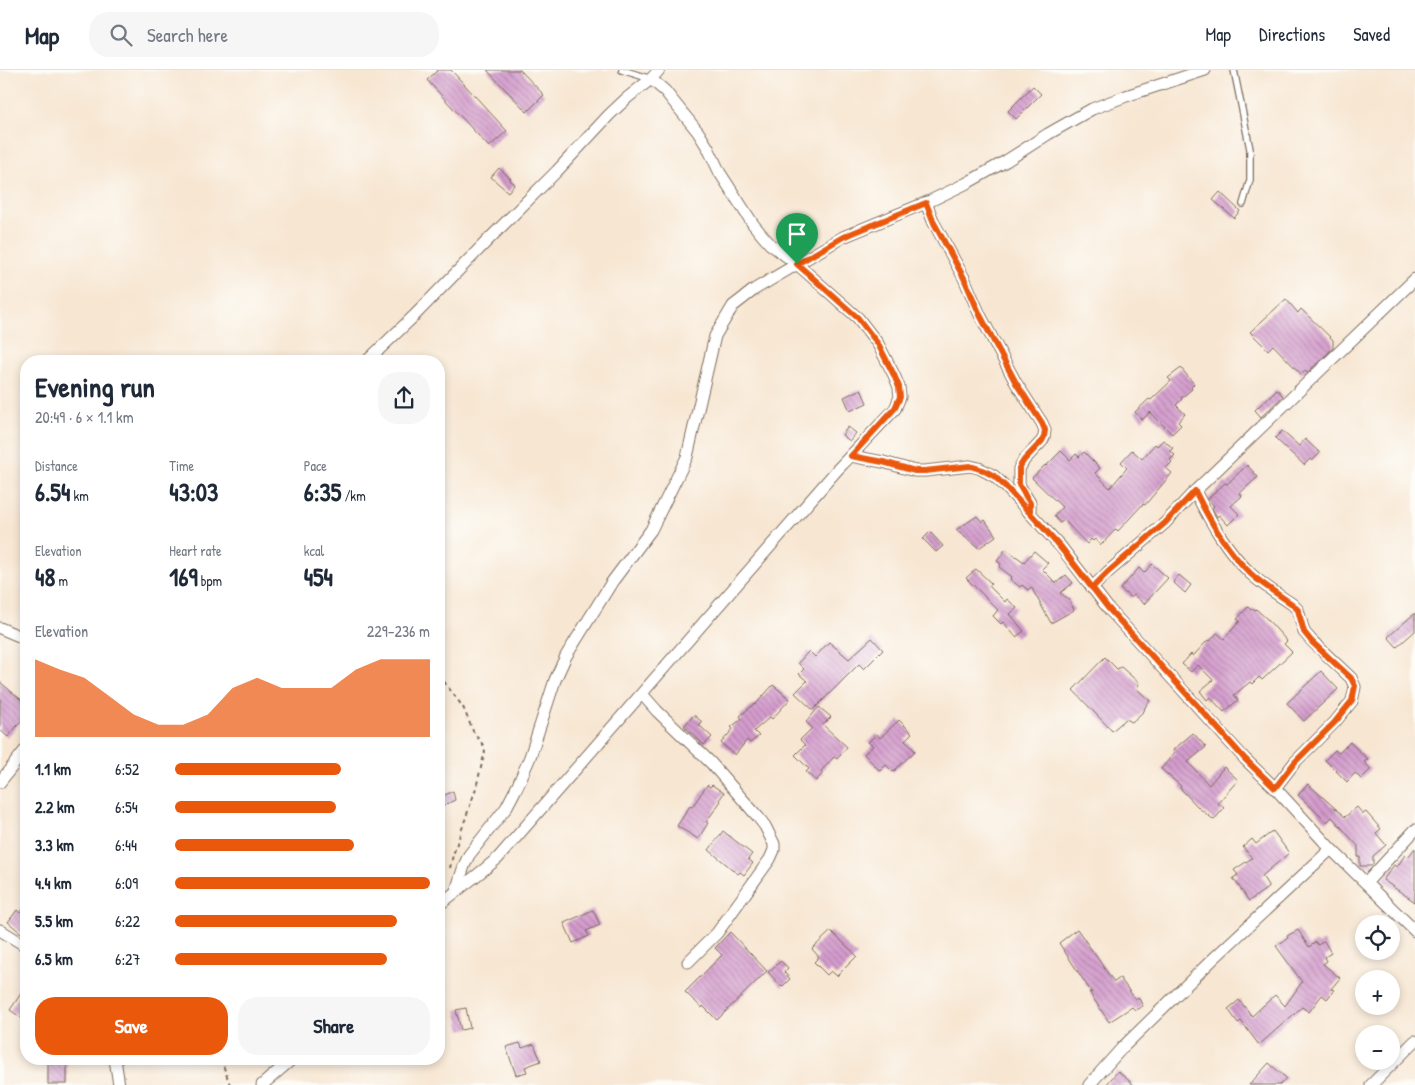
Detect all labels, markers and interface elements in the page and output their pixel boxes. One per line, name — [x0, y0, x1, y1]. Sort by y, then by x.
search box — [89, 12, 439, 57]
text: Map — [25, 19, 59, 51]
icon: search — [107, 21, 135, 49]
text: Search here — [147, 22, 228, 48]
text: Map — [1206, 22, 1231, 47]
text: Directions — [1259, 22, 1325, 47]
text: Saved — [1353, 22, 1390, 47]
pin — [776, 213, 818, 264]
icon: arrive — [783, 220, 811, 248]
text: Evening run — [35, 368, 155, 406]
button: share — [378, 372, 430, 424]
text: 20:49 · 6 × 1.1 km — [35, 406, 134, 428]
text: Distance — [35, 456, 78, 475]
text: Time — [169, 456, 194, 475]
text: Pace — [304, 456, 327, 475]
text: 6.54 — [35, 475, 70, 509]
text: 43:03 — [169, 475, 218, 509]
text: 6:35 — [304, 475, 341, 509]
text: km — [70, 486, 89, 505]
text: /km — [341, 486, 366, 505]
text: Elevation — [35, 541, 82, 560]
text: Heart rate — [169, 541, 222, 560]
text: kcal — [304, 541, 324, 560]
text: 48 — [35, 560, 55, 594]
text: 169 — [169, 560, 198, 594]
text: 454 — [304, 560, 333, 594]
text: m — [55, 571, 68, 590]
text: bpm — [198, 571, 222, 590]
text: Elevation — [35, 620, 88, 642]
text: 229–236 m — [367, 620, 430, 642]
text: 1.1 km — [35, 758, 71, 780]
text: 6:52 — [115, 758, 139, 780]
text: 2.2 km — [35, 796, 75, 818]
text: 6:54 — [115, 796, 138, 818]
text: 3.3 km — [35, 834, 74, 856]
text: 6:44 — [115, 834, 137, 856]
text: 4.4 km — [35, 872, 72, 894]
text: 6:09 — [115, 872, 138, 894]
text: 5.5 km — [35, 910, 73, 932]
text: 6:22 — [115, 910, 140, 932]
map controls — [1355, 915, 1400, 1070]
button: locate — [1355, 915, 1400, 960]
text: 6.5 km — [35, 948, 73, 970]
text: 6:27 — [115, 948, 141, 970]
button: + — [1355, 970, 1400, 1015]
button: Save — [35, 997, 228, 1055]
button: Share — [238, 997, 430, 1055]
button: − — [1355, 1025, 1400, 1070]

